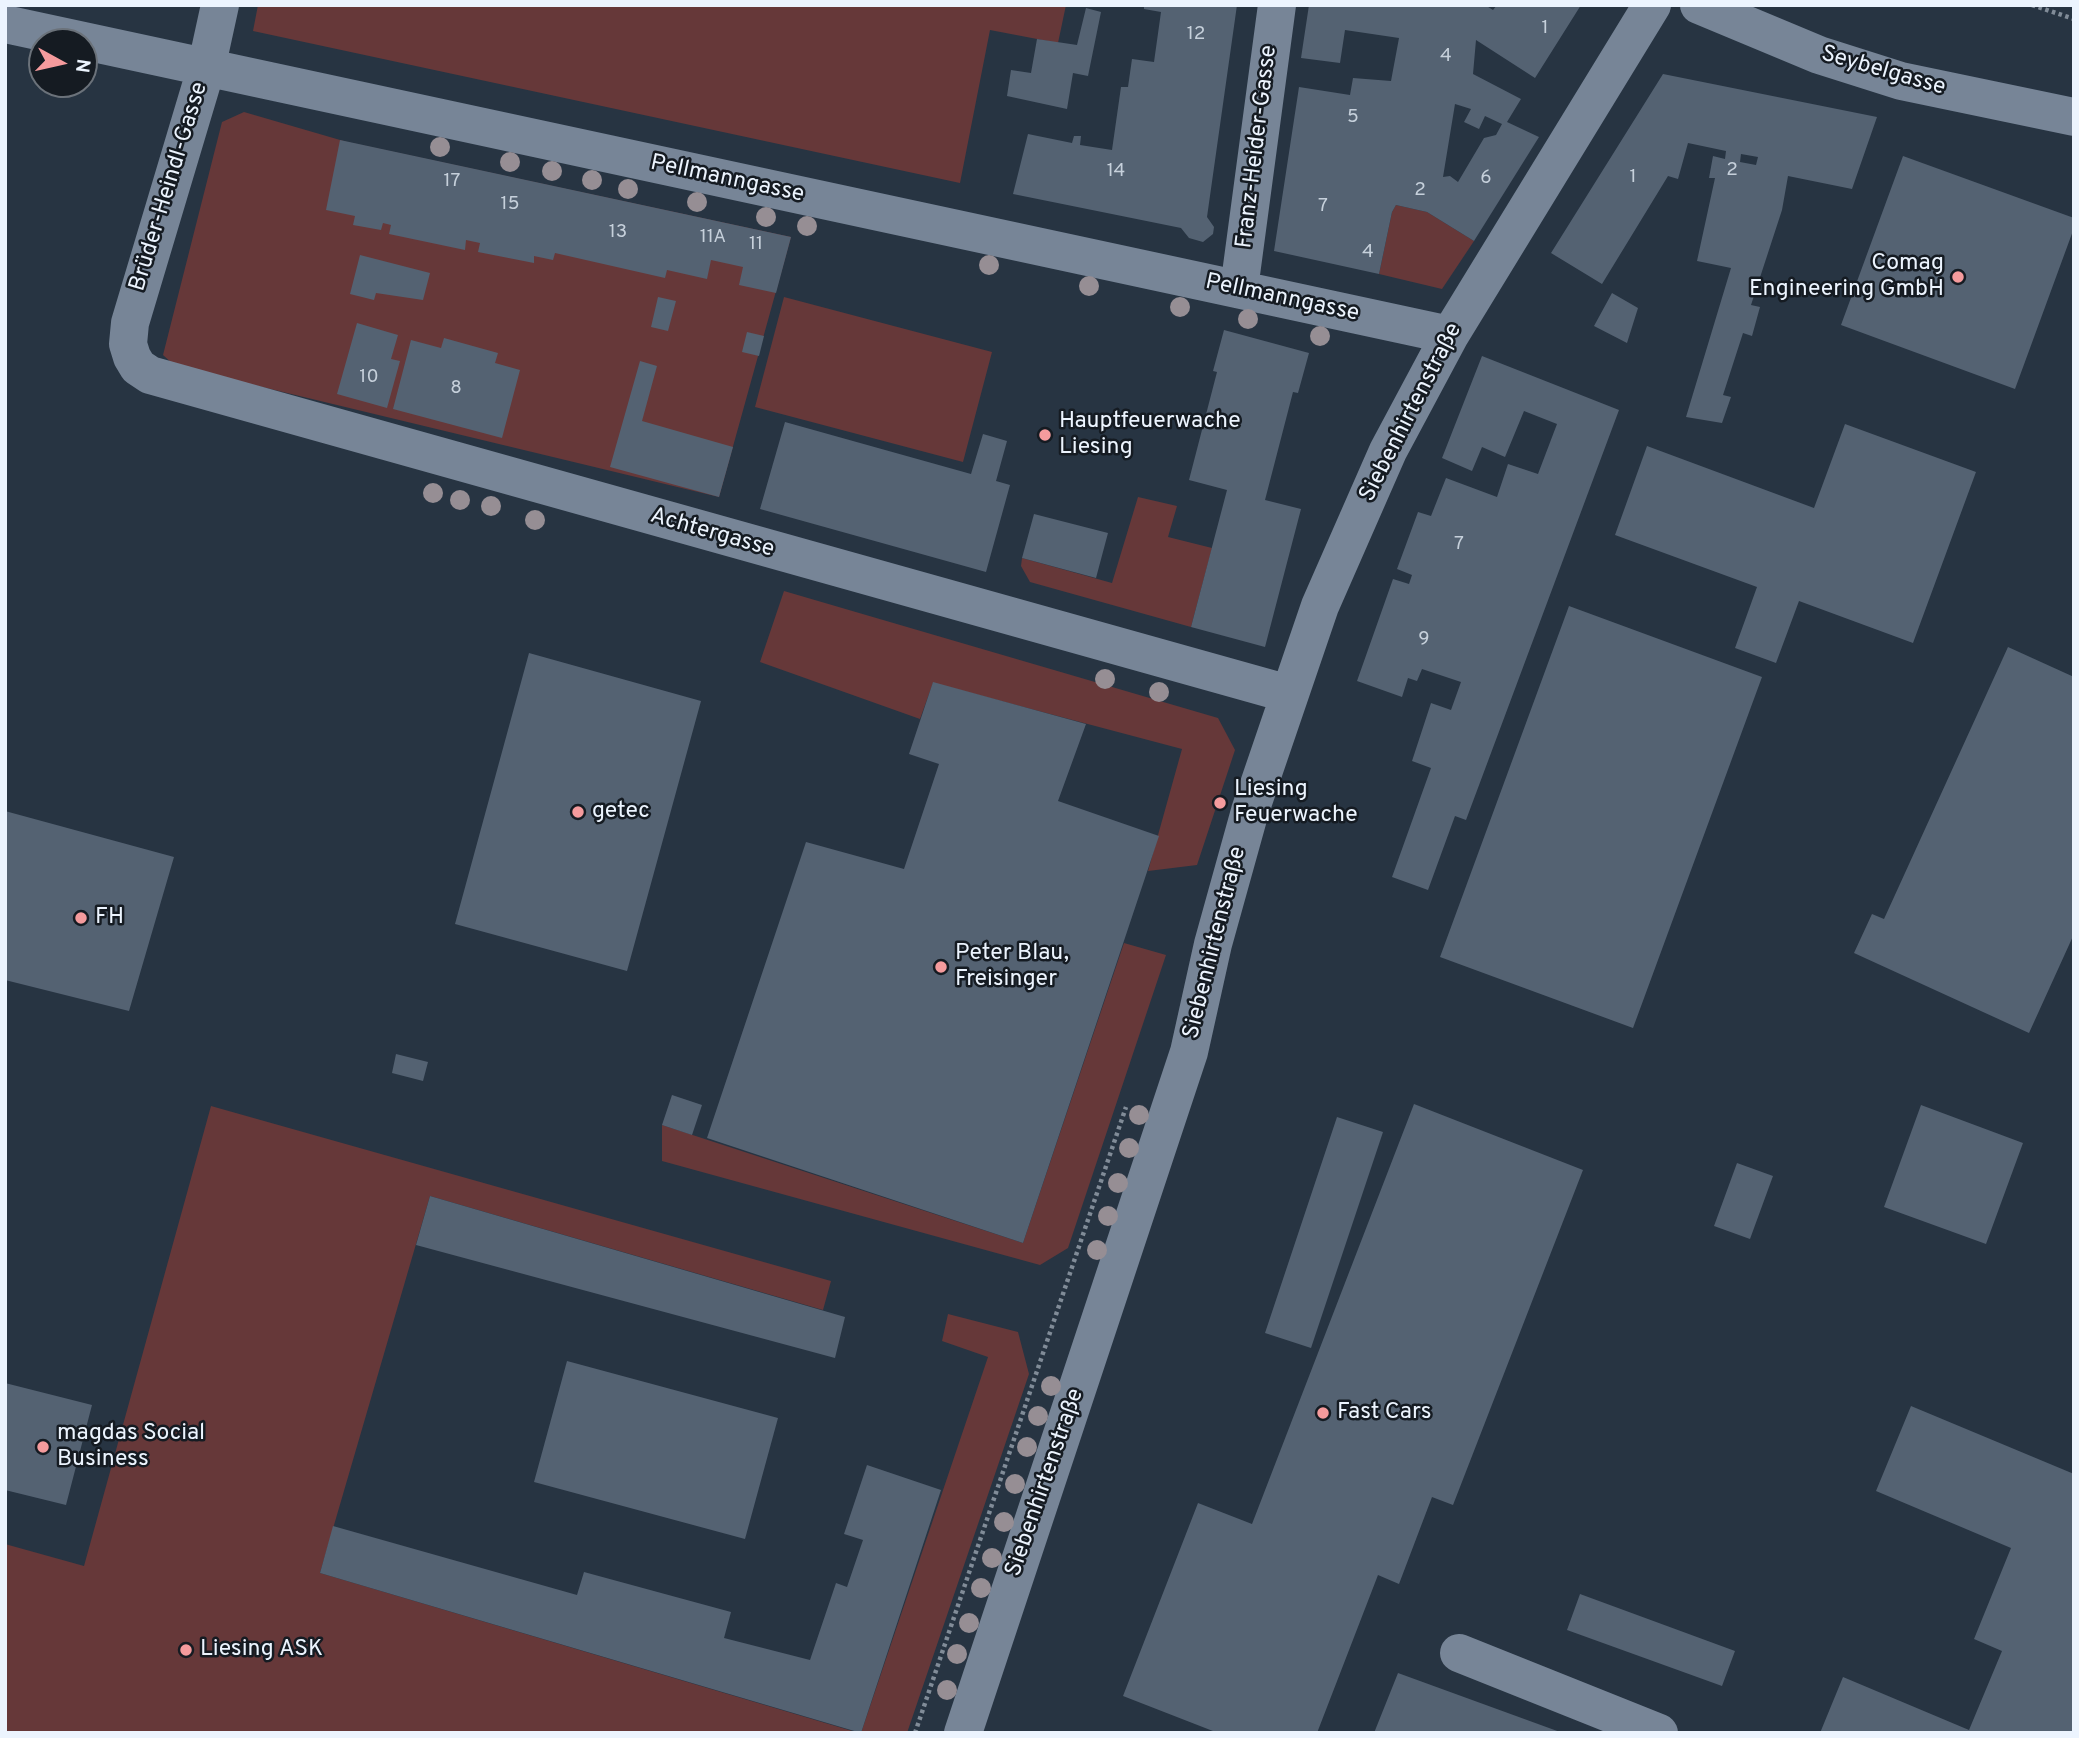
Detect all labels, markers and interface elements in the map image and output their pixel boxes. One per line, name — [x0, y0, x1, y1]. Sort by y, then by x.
house number: 1 — [1541, 18, 1549, 40]
house number: 12 — [1187, 24, 1205, 46]
north arrow — [28, 28, 98, 98]
street label: Seybelgasse — [1818, 41, 1948, 103]
street label: Franz-Heider-Gasse — [1232, 44, 1284, 250]
house number: 4 — [1440, 46, 1452, 68]
text: N — [69, 57, 95, 74]
street label: Brüder-Heindl-Gasse — [125, 79, 215, 295]
house number: 5 — [1347, 107, 1359, 129]
street label: Pellmanngasse — [648, 150, 806, 210]
house number: 2 — [1726, 160, 1738, 182]
house number: 14 — [1107, 161, 1125, 183]
house number: 1 — [1629, 167, 1637, 189]
house number: 6 — [1480, 168, 1492, 190]
house number: 17 — [444, 171, 460, 193]
house number: 2 — [1414, 180, 1426, 202]
house number: 15 — [501, 194, 519, 216]
house number: 7 — [1318, 196, 1328, 218]
house number: 13 — [609, 222, 627, 244]
house number: 11A — [700, 227, 726, 249]
house number: 11 — [749, 234, 763, 256]
house number: 4 — [1362, 242, 1374, 264]
place label: Comag Engineering GmbH — [1749, 250, 1944, 304]
street label: Pellmanngasse — [1203, 269, 1361, 329]
marker: Comag Engineering GmbH — [1950, 269, 1966, 285]
street label: Siebenhirtenstraße — [1355, 319, 1469, 507]
house number: 10 — [359, 367, 379, 389]
house number: 8 — [450, 378, 462, 400]
place label: Hauptfeuerwache Liesing — [1059, 408, 1241, 462]
marker: Hauptfeuerwache Liesing — [1037, 427, 1053, 443]
street label: Achtergasse — [647, 503, 777, 565]
house number: 7 — [1454, 534, 1464, 556]
house number: 9 — [1418, 629, 1430, 651]
place label: Liesing Feuerwache — [1234, 776, 1358, 830]
marker: Liesing Feuerwache — [1212, 795, 1228, 811]
place label: getec — [592, 798, 650, 826]
marker: getec — [570, 804, 586, 820]
street label: Siebenhirtenstraße — [1179, 844, 1253, 1042]
place label: FH — [95, 904, 124, 932]
marker: FH — [73, 910, 89, 926]
place label: Peter Blau, Freisinger — [955, 940, 1069, 994]
marker: Peter Blau, Freisinger — [933, 959, 949, 975]
street label: Siebenhirtenstraße — [1001, 1385, 1091, 1581]
place label: Fast Cars — [1337, 1399, 1432, 1427]
marker: Fast Cars — [1315, 1405, 1331, 1421]
place label: magdas Social Business — [57, 1420, 205, 1474]
marker: magdas Social Business — [35, 1439, 51, 1455]
place label: Liesing ASK — [200, 1636, 323, 1664]
marker: Liesing ASK — [178, 1642, 194, 1658]

